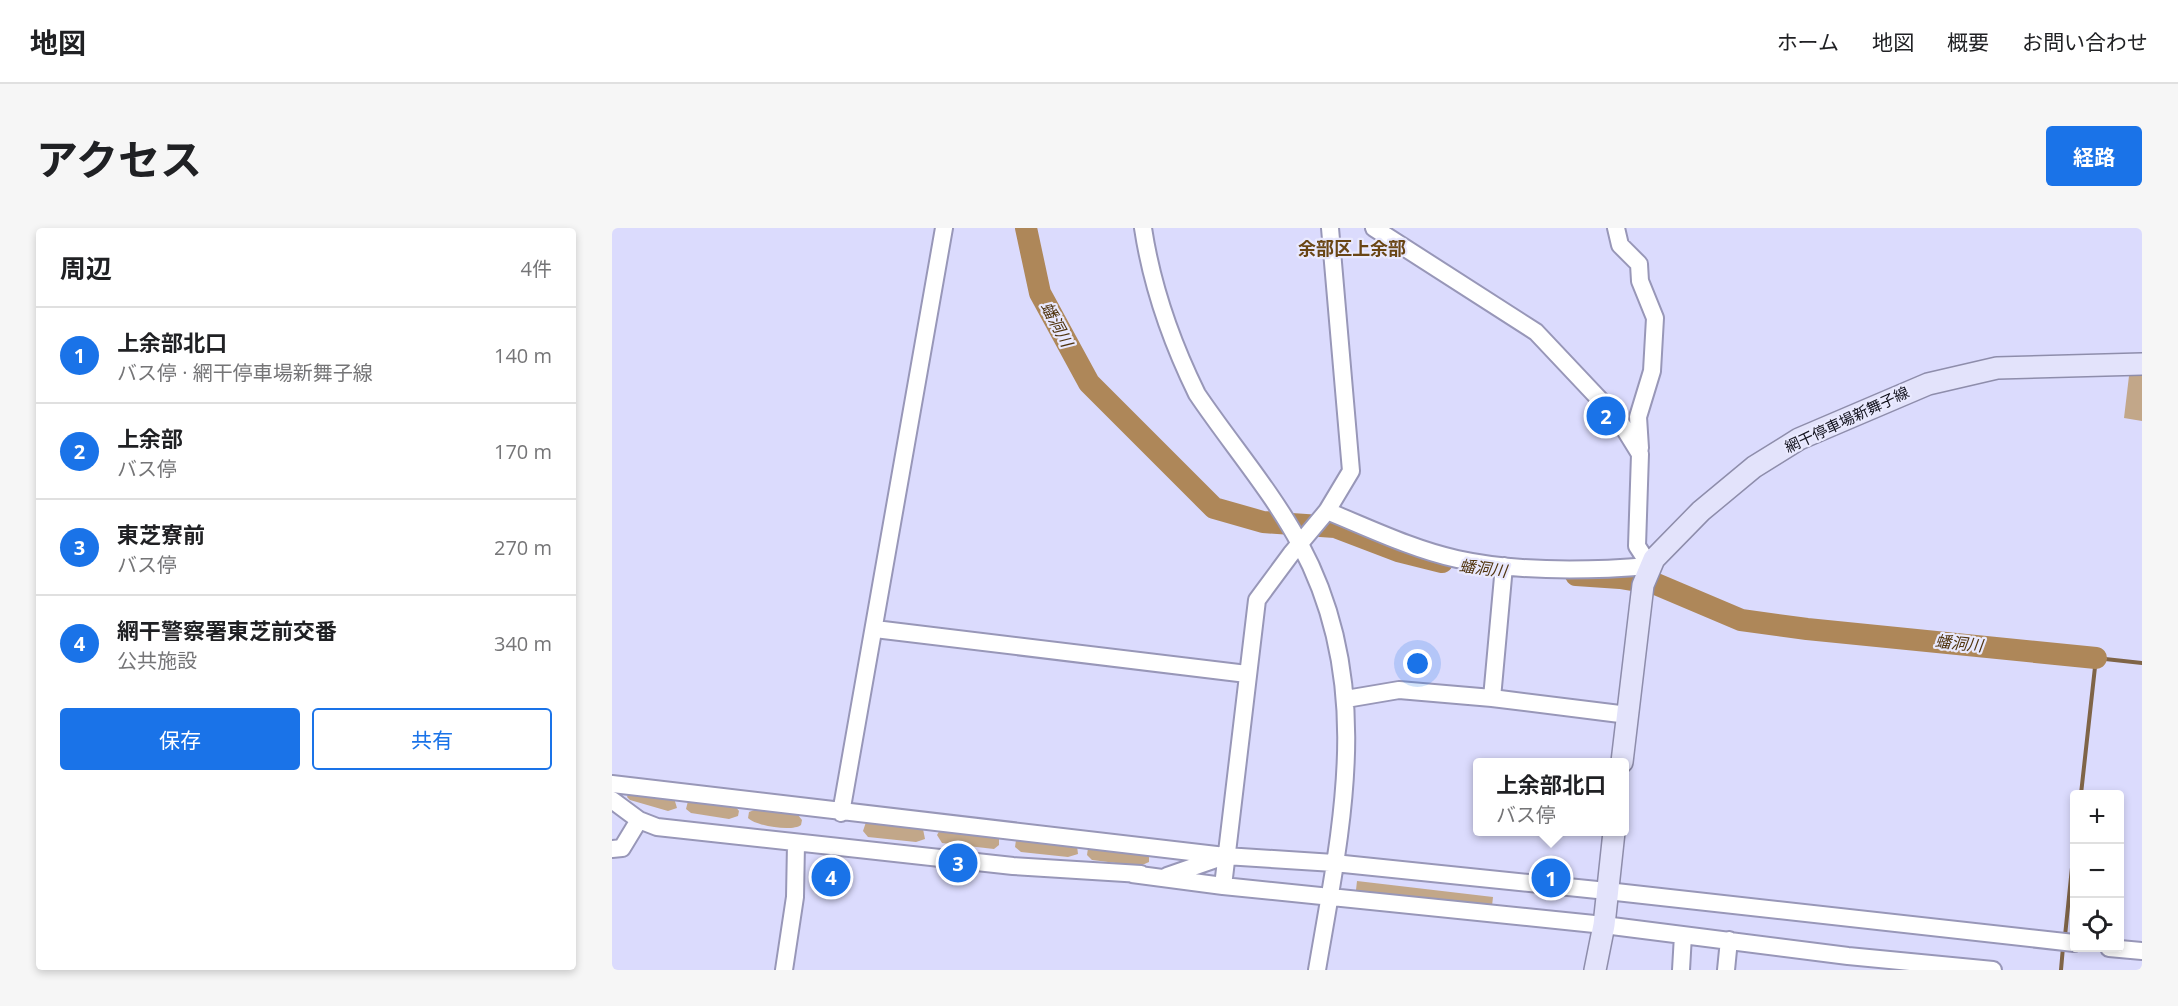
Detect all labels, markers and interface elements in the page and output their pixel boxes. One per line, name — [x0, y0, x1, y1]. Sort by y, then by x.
text: 地図 — [30, 23, 86, 61]
text: ホーム — [1777, 28, 1839, 56]
text: 地図 — [1872, 28, 1914, 56]
text: 概要 — [1947, 28, 1989, 56]
text: お問い合わせ — [2022, 28, 2148, 56]
button: 経路 — [2046, 126, 2142, 186]
text: アクセス — [36, 130, 202, 187]
district label: 余部区上余部 — [1298, 236, 1406, 260]
text: 周辺 — [60, 250, 112, 286]
text: 4件 — [521, 255, 552, 282]
water label: 蟠洞川 — [1036, 298, 1079, 352]
text: 上余部北口 — [117, 327, 227, 357]
text: 1 — [74, 342, 85, 369]
text: 140 m — [494, 342, 552, 369]
text: バス停 · 網干停車場新舞子線 — [117, 359, 373, 386]
street label: 網干停車場新舞子線 — [1781, 382, 1912, 457]
pin: 2 — [1586, 394, 1626, 438]
text: 上余部 — [117, 423, 183, 453]
text: 2 — [74, 438, 85, 465]
text: 170 m — [494, 438, 552, 465]
text: バス停 — [117, 455, 177, 482]
text: 東芝寮前 — [117, 519, 205, 549]
text: 3 — [74, 534, 85, 561]
text: 270 m — [494, 534, 552, 561]
text: バス停 — [117, 551, 177, 578]
water label: 蟠洞川 — [1458, 554, 1510, 582]
text: 網干警察署東芝前交番 — [117, 615, 337, 645]
text: 4 — [74, 630, 85, 657]
text: 340 m — [494, 630, 552, 657]
water label: 蟠洞川 — [1934, 630, 1986, 657]
text: 公共施設 — [117, 647, 197, 674]
your location — [1403, 649, 1432, 678]
button: 保存 — [60, 708, 300, 770]
button: 共有 — [312, 708, 552, 770]
popup — [1473, 758, 1629, 836]
text: 上余部北口 — [1496, 769, 1606, 799]
map controls — [2070, 790, 2124, 952]
button: + — [2070, 790, 2124, 844]
text: バス停 — [1496, 801, 1556, 828]
pin: 3 — [938, 840, 978, 886]
button: − — [2070, 844, 2124, 898]
pin: 4 — [812, 854, 850, 900]
pin: 1 — [1532, 856, 1570, 900]
button: locate — [2070, 898, 2124, 952]

